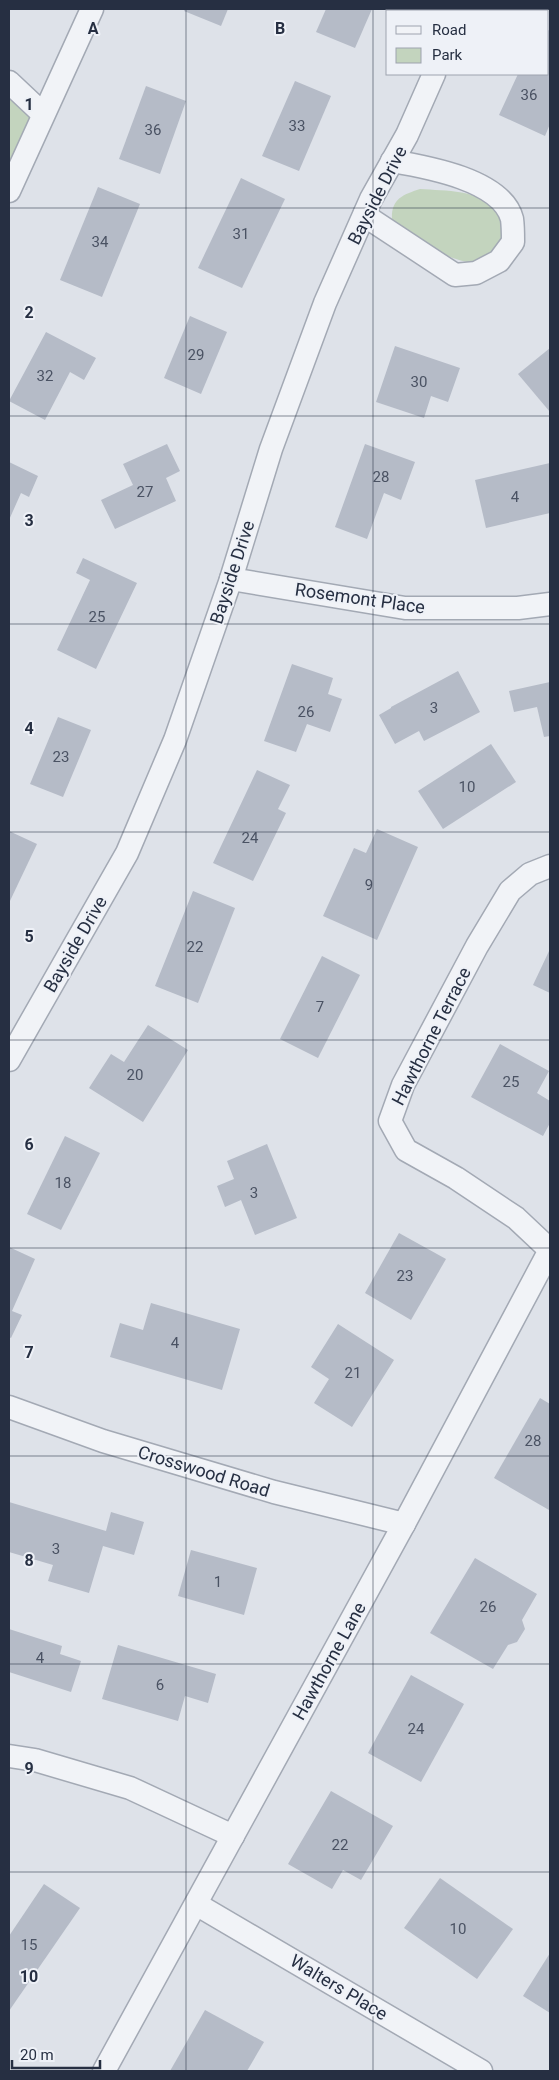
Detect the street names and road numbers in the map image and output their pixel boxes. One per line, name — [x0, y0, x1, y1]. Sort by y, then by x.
street label: Bayside Drive — [343, 142, 411, 248]
street label: Bayside Drive — [205, 518, 259, 626]
street label: Rosemont Place — [294, 578, 426, 618]
street label: Bayside Drive — [39, 892, 111, 996]
street label: Hawthorne Terrace — [387, 964, 475, 1108]
street label: Crosswood Road — [136, 1441, 272, 1501]
street label: Hawthorne Lane — [288, 1599, 370, 1723]
street label: Walters Place — [287, 1950, 391, 2024]

